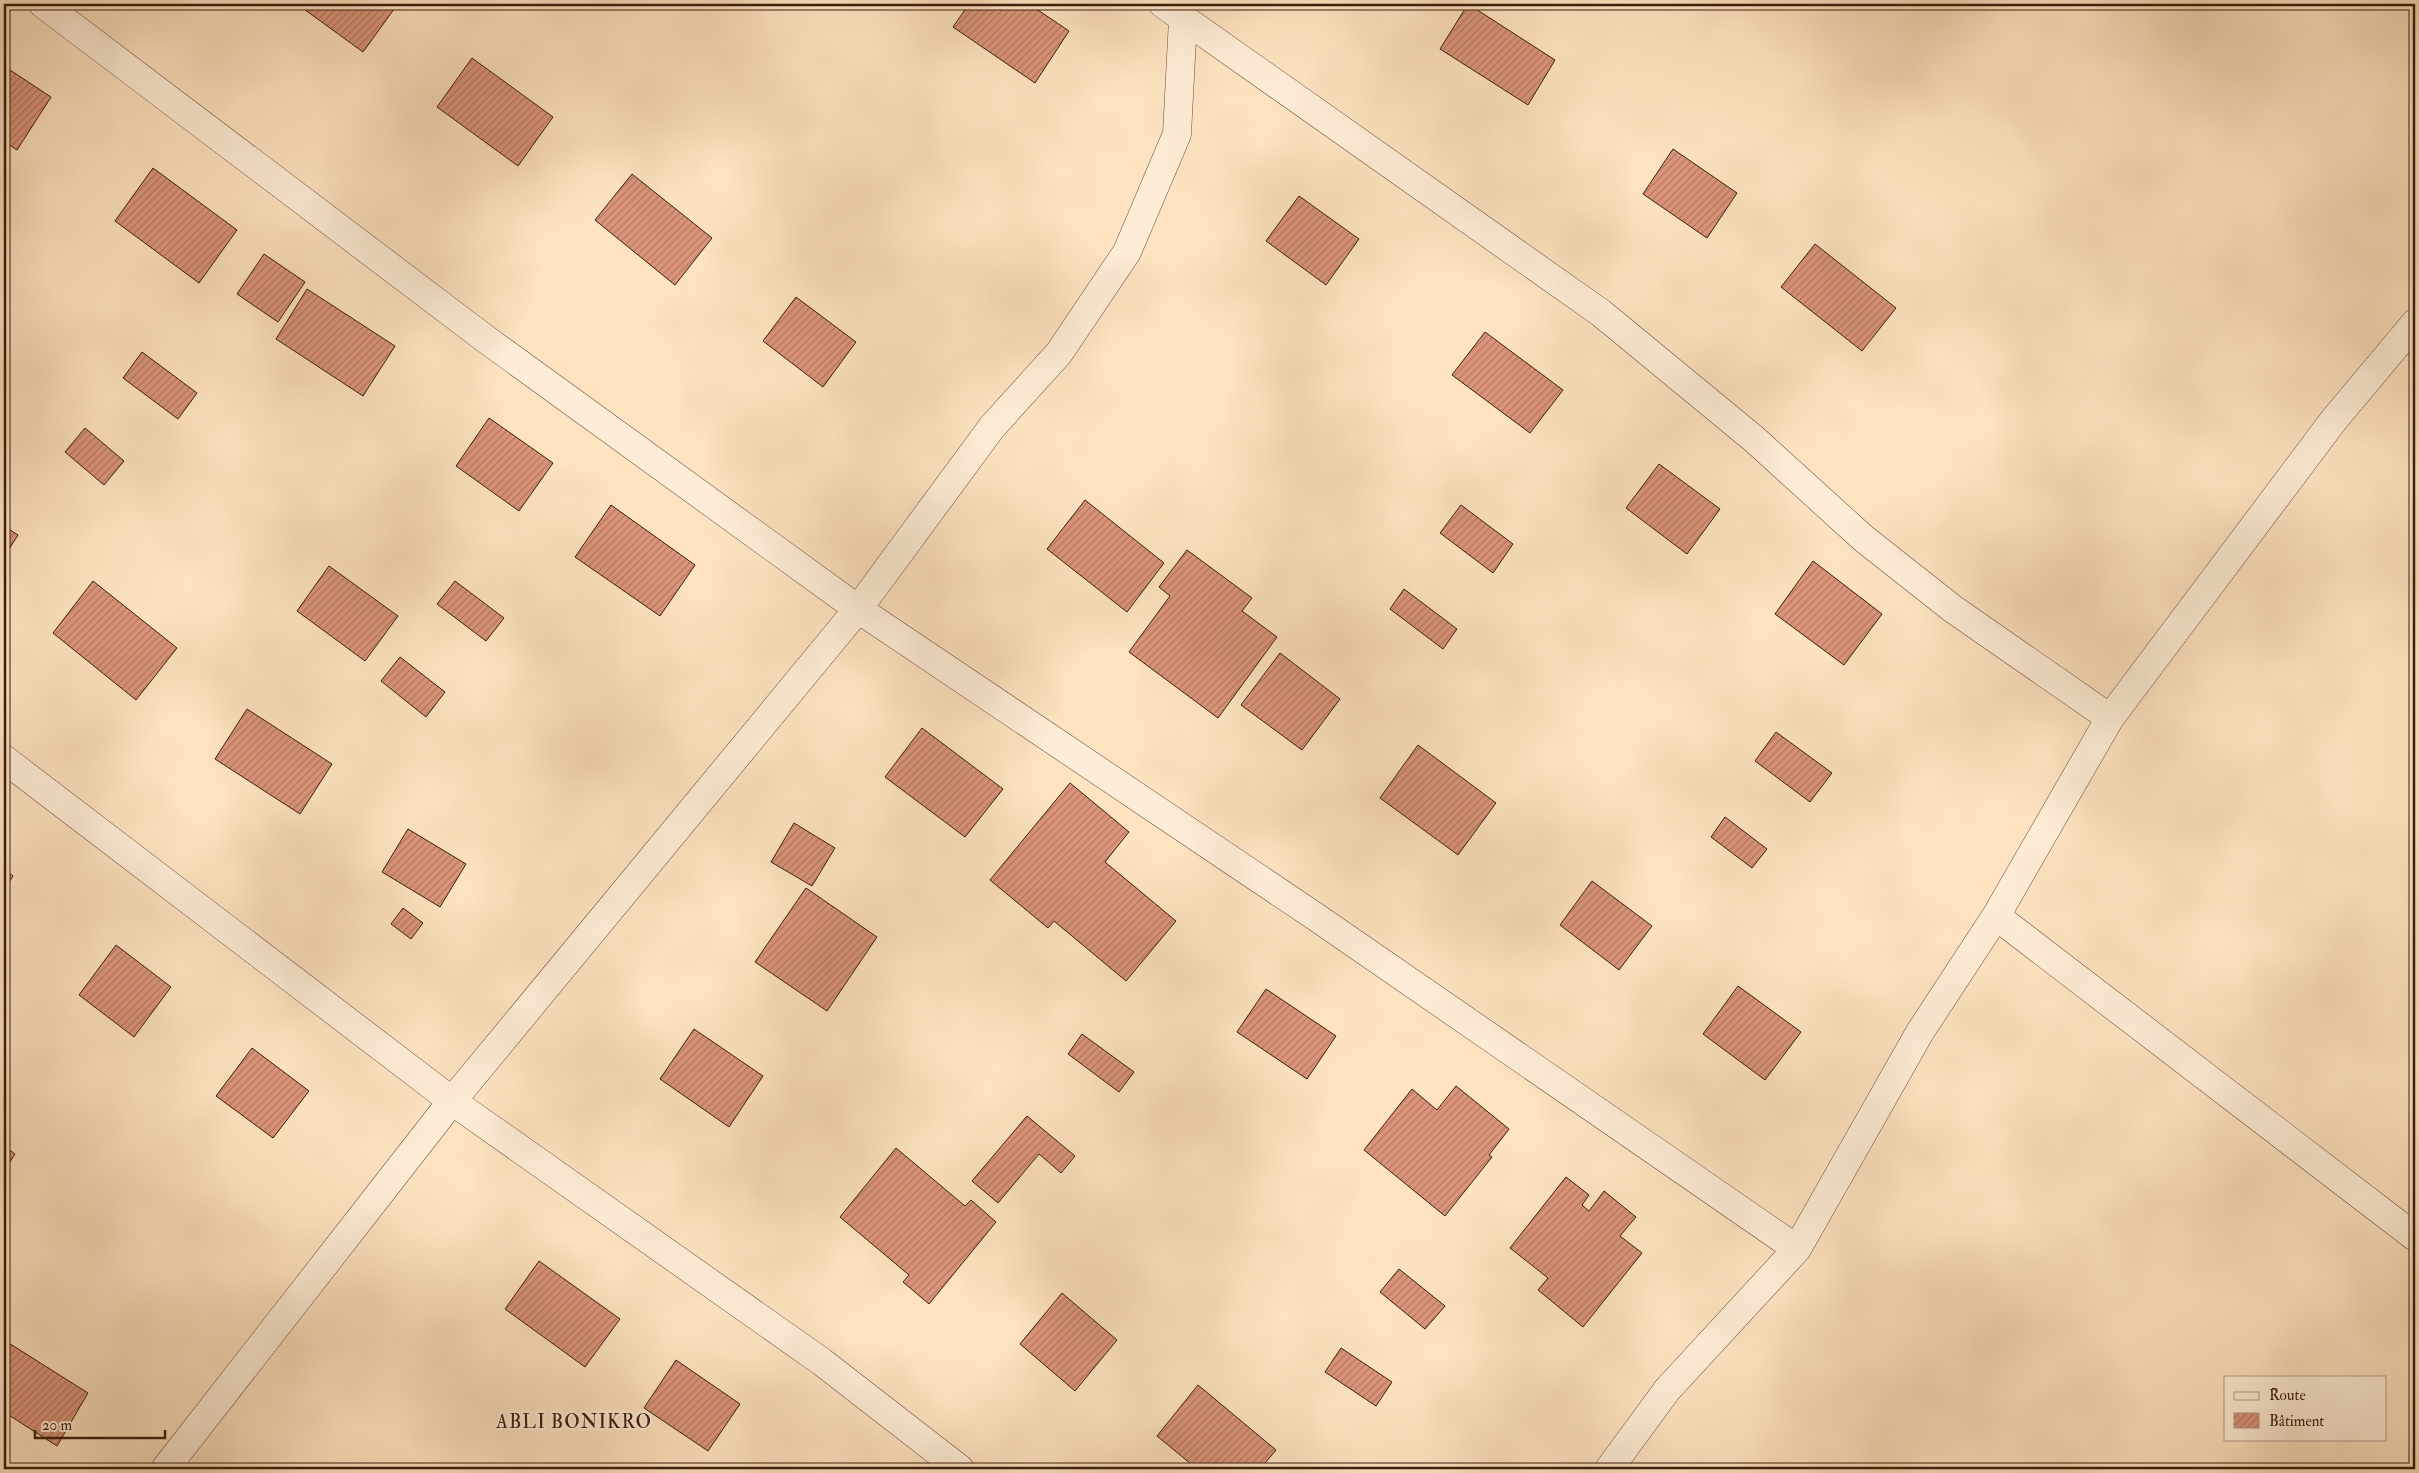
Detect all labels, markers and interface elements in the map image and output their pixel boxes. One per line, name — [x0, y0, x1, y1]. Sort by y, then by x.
legend — [2224, 1376, 2386, 1440]
text: Route — [2269, 1386, 2306, 1405]
scale bar — [35, 1408, 165, 1440]
district label: ABLI BONIKRO — [495, 1410, 652, 1434]
text: Bâtiment — [2269, 1412, 2324, 1431]
text: 20 m — [42, 1416, 72, 1435]

